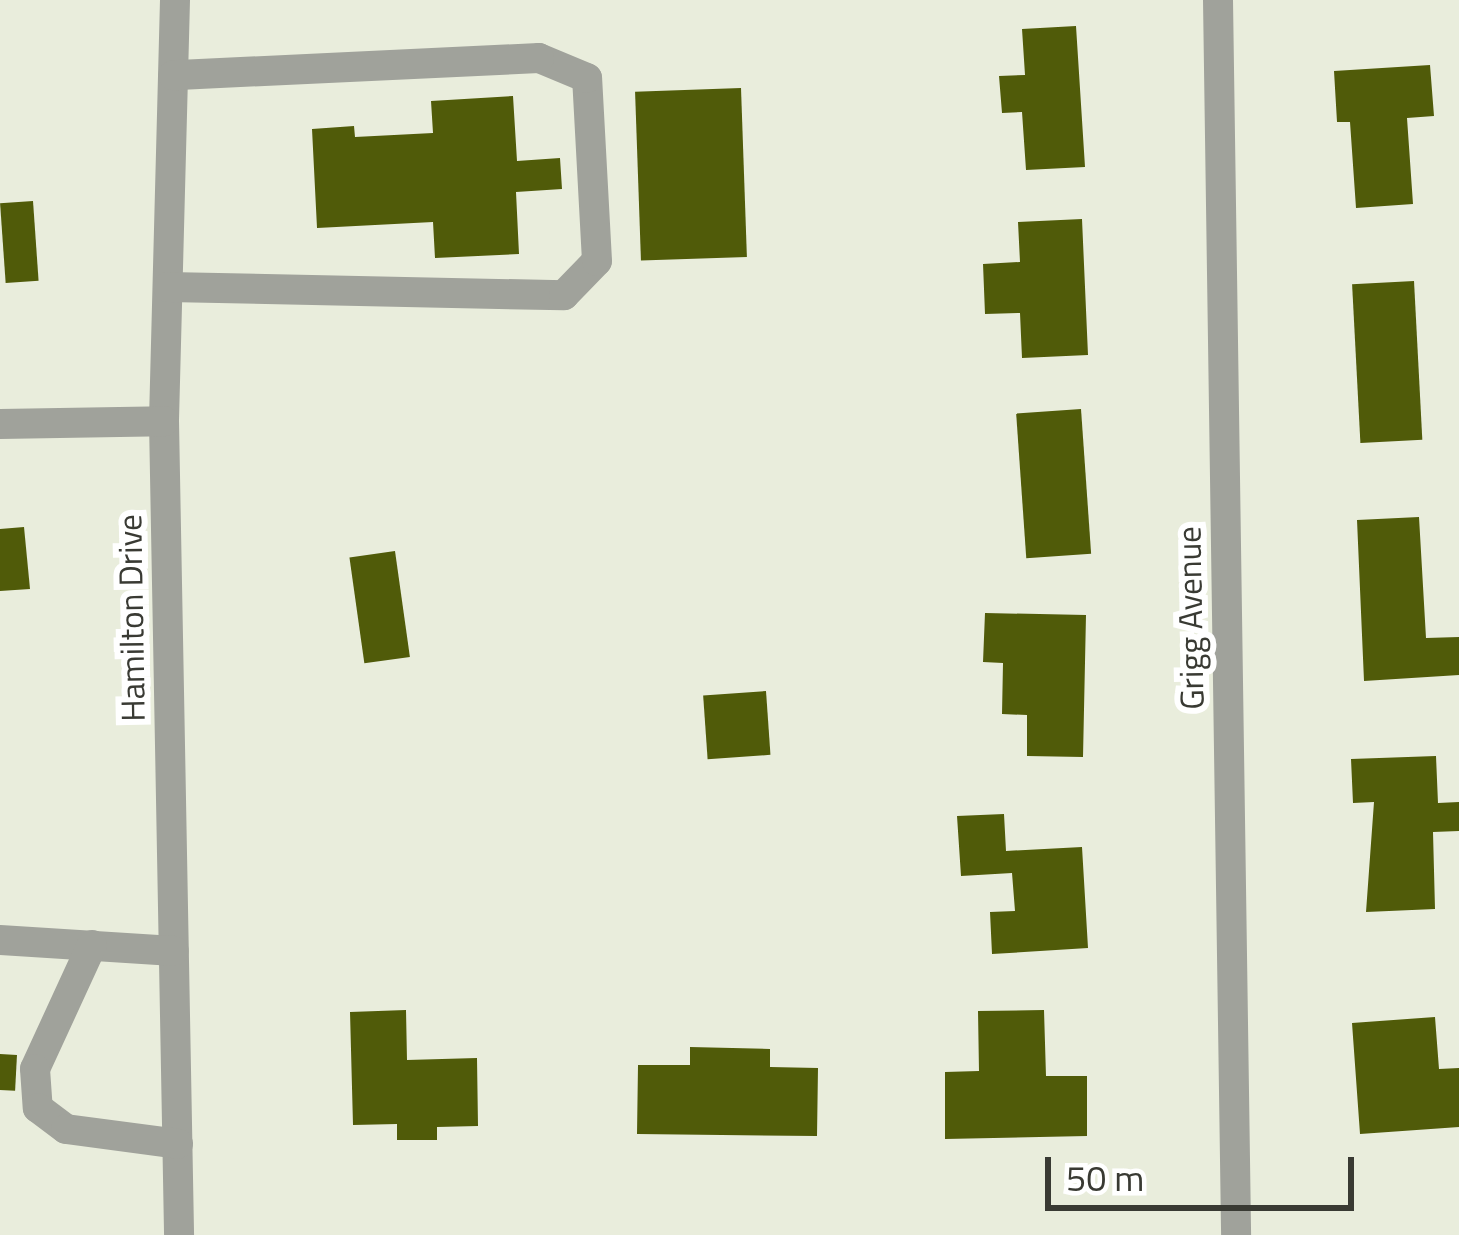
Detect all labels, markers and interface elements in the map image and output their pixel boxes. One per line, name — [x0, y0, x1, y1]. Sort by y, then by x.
street label: Hamilton Drive — [110, 514, 154, 722]
street label: Grigg Avenue — [1170, 526, 1212, 710]
scale bar — [1051, 1133, 1360, 1207]
text: 50 m — [1066, 1150, 1144, 1205]

